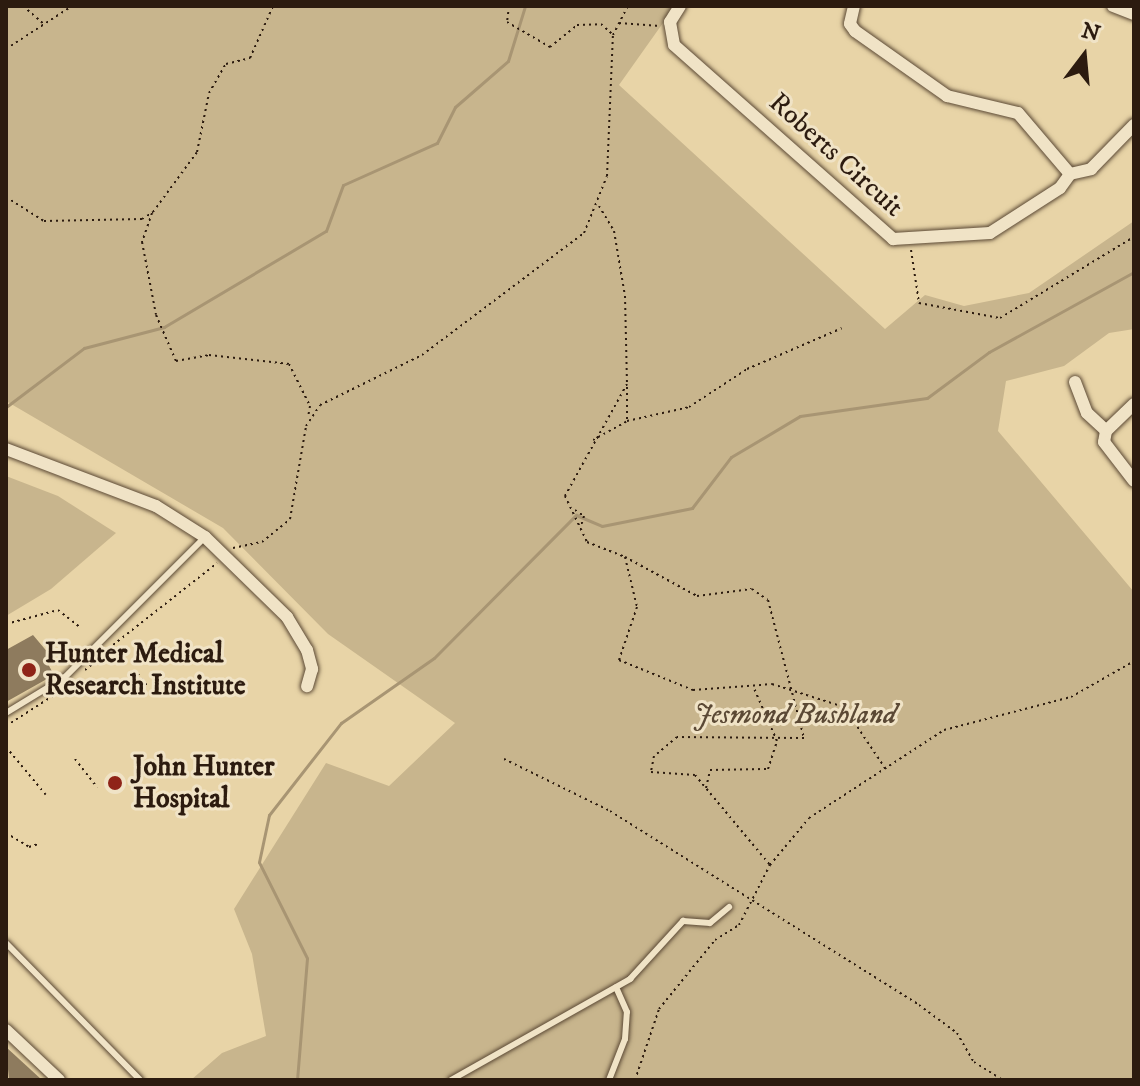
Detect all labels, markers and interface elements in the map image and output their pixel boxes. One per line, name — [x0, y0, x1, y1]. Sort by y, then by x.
north arrow — [1044, 16, 1124, 96]
text: N — [1078, 17, 1103, 48]
street label: Roberts Circuit — [762, 86, 910, 224]
place label: Hunter Medical Research Institute — [45, 637, 246, 703]
marker: Hunter Medical Research Institute — [20, 661, 38, 679]
park label: Jesmond Bushland — [694, 698, 896, 732]
place label: John Hunter Hospital — [133, 750, 274, 816]
marker: John Hunter Hospital — [104, 772, 126, 794]

